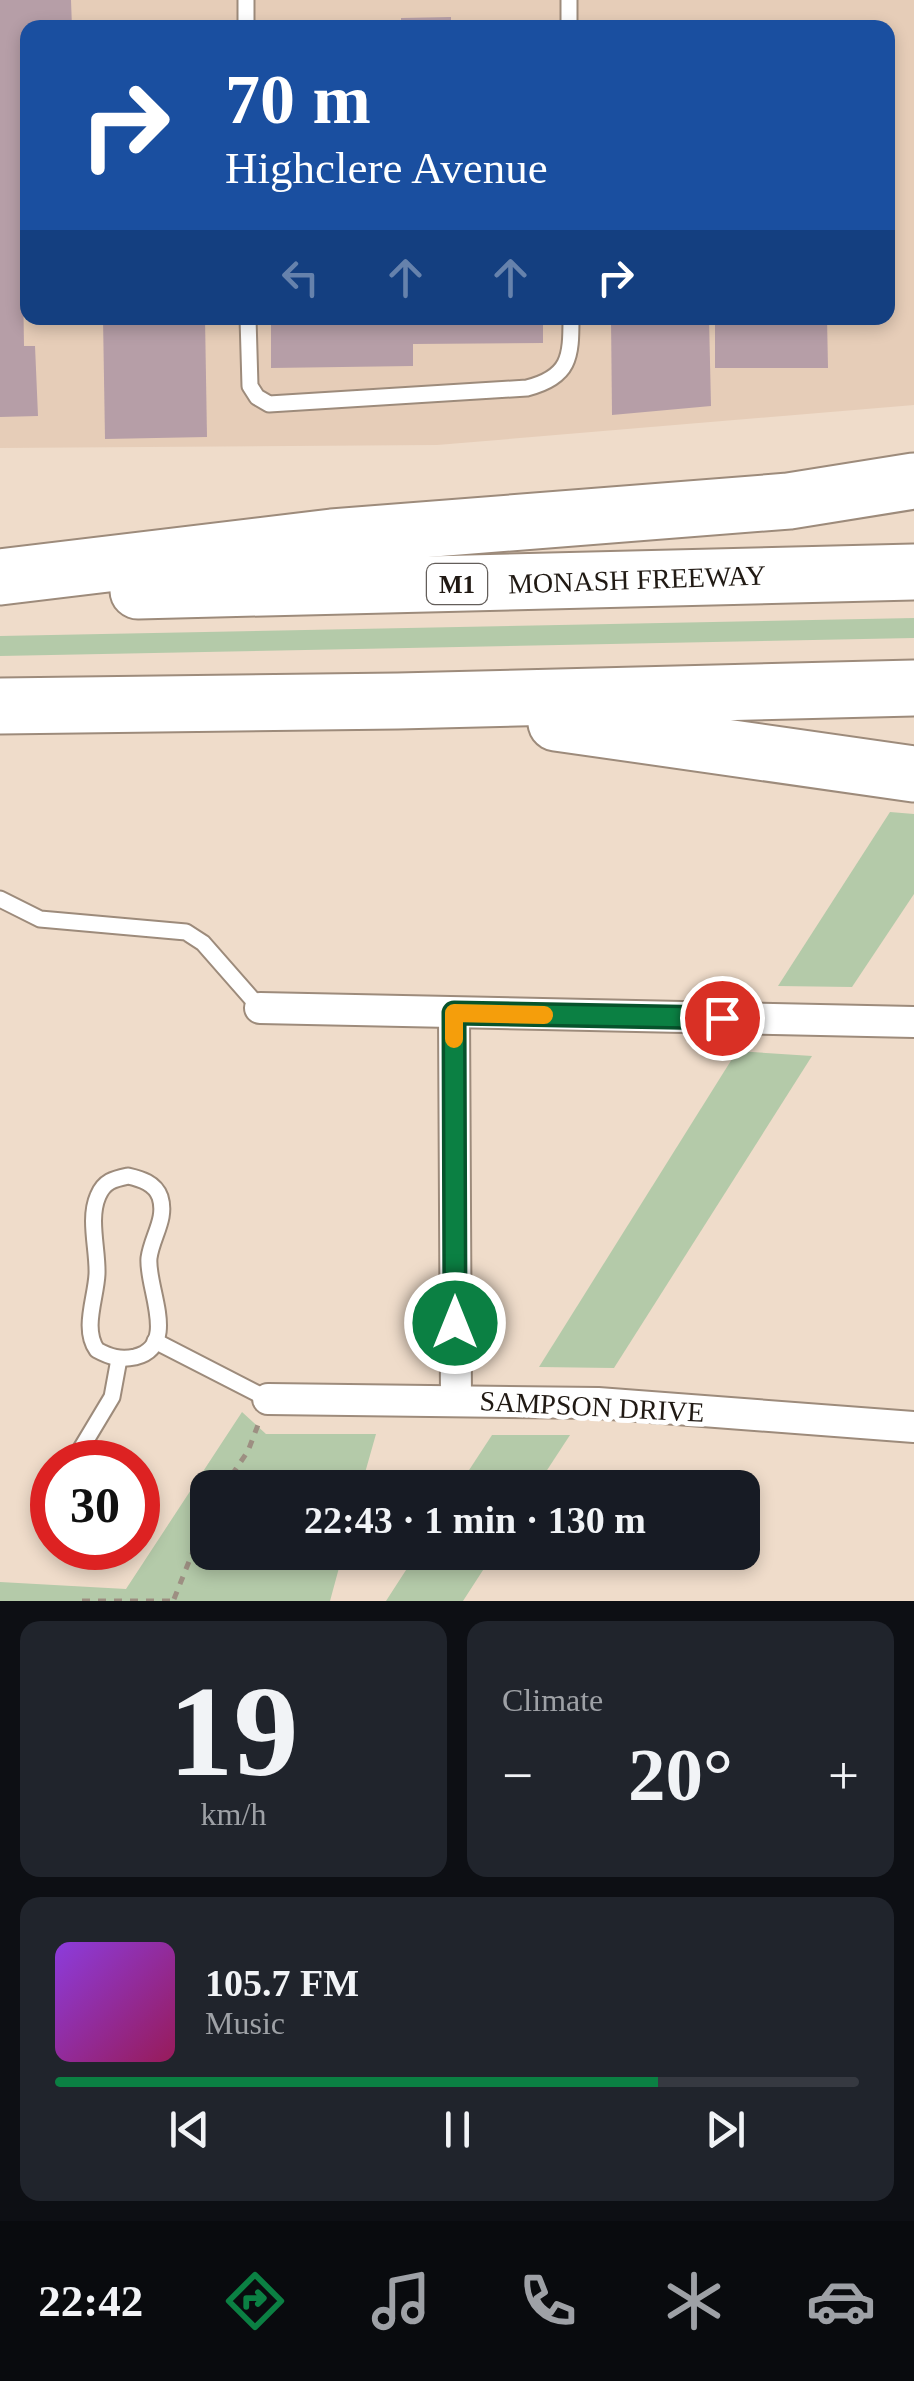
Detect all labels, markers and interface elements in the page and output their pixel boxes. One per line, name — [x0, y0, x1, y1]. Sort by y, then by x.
icon: right — [60, 60, 190, 190]
text: 70 m — [225, 61, 371, 138]
text: Highclere Avenue — [225, 143, 548, 193]
icon: left — [273, 250, 328, 305]
icon: ahead — [378, 250, 433, 305]
icon: ahead — [483, 250, 538, 305]
icon: right — [588, 250, 643, 305]
street label: MONASH FREEWAY — [508, 560, 766, 599]
road number: M1 — [427, 564, 487, 604]
pin — [680, 976, 765, 1061]
icon: arrive — [695, 991, 750, 1046]
position arrow — [403, 1271, 507, 1375]
street label: SAMPSON DRIVE — [479, 1385, 705, 1428]
speed limit sign: 30 — [30, 1440, 160, 1570]
text: 22:43 · 1 min · 130 m — [304, 1499, 646, 1541]
text: 19 — [169, 1659, 299, 1803]
text: Climate — [502, 1682, 603, 1718]
text: 20° — [628, 1733, 733, 1816]
text: − — [502, 1745, 533, 1806]
text: + — [828, 1745, 859, 1806]
text: km/h — [201, 1796, 266, 1832]
text: 105.7 FM — [205, 1962, 359, 2004]
text: Music — [205, 2005, 285, 2041]
icon: previous — [162, 2102, 217, 2157]
icon: pause — [430, 2102, 485, 2157]
icon: next — [698, 2102, 753, 2157]
icon: directions — [220, 2266, 290, 2336]
icon: music — [366, 2266, 436, 2336]
icon: phone — [513, 2266, 583, 2336]
icon: climate — [659, 2266, 729, 2336]
icon: car — [806, 2266, 876, 2336]
text: 22:42 — [38, 2276, 143, 2326]

